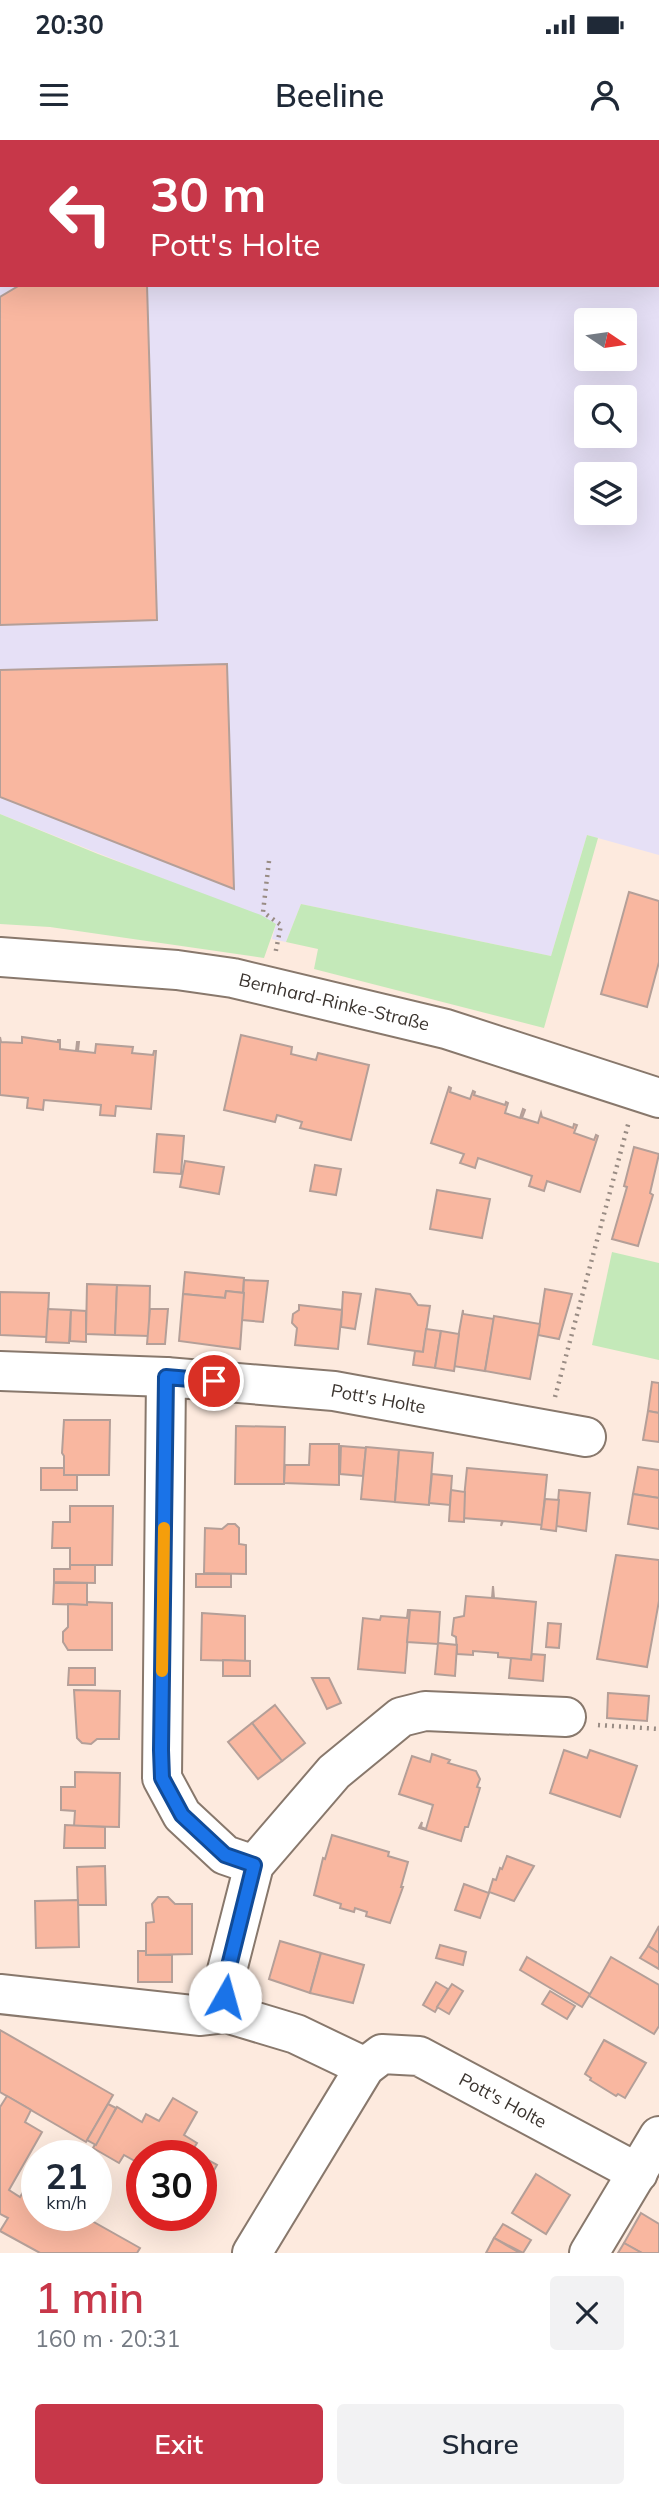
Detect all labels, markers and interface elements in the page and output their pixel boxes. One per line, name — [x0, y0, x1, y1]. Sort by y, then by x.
text: 20:30 — [35, 8, 104, 41]
text: Beeline — [275, 75, 384, 115]
icon: menu — [35, 76, 73, 114]
icon: person — [586, 76, 624, 114]
text: 30 m — [150, 163, 266, 224]
icon: left — [35, 168, 126, 259]
text: Pott's Holte — [150, 224, 320, 264]
north arrow — [574, 308, 637, 371]
map controls — [574, 308, 637, 525]
button: search — [574, 385, 637, 448]
button: layers — [574, 462, 637, 525]
street label: Bernhard-Rinke-Straße — [237, 968, 432, 1036]
pin — [184, 1351, 244, 1411]
icon: arrive — [195, 1362, 233, 1400]
street label: Pott's Holte — [329, 1379, 428, 1419]
position arrow — [188, 1960, 262, 2034]
street label: Pott's Holte — [455, 2068, 551, 2133]
speed limit sign: 30 — [126, 2140, 217, 2231]
text: 21 — [45, 2154, 88, 2198]
text: km/h — [46, 2191, 87, 2214]
text: 1 min — [35, 2271, 144, 2324]
button: close — [550, 2276, 624, 2350]
text: 160 m · 20:31 — [35, 2324, 180, 2353]
button: Exit — [35, 2404, 323, 2484]
button: Share — [337, 2404, 624, 2484]

